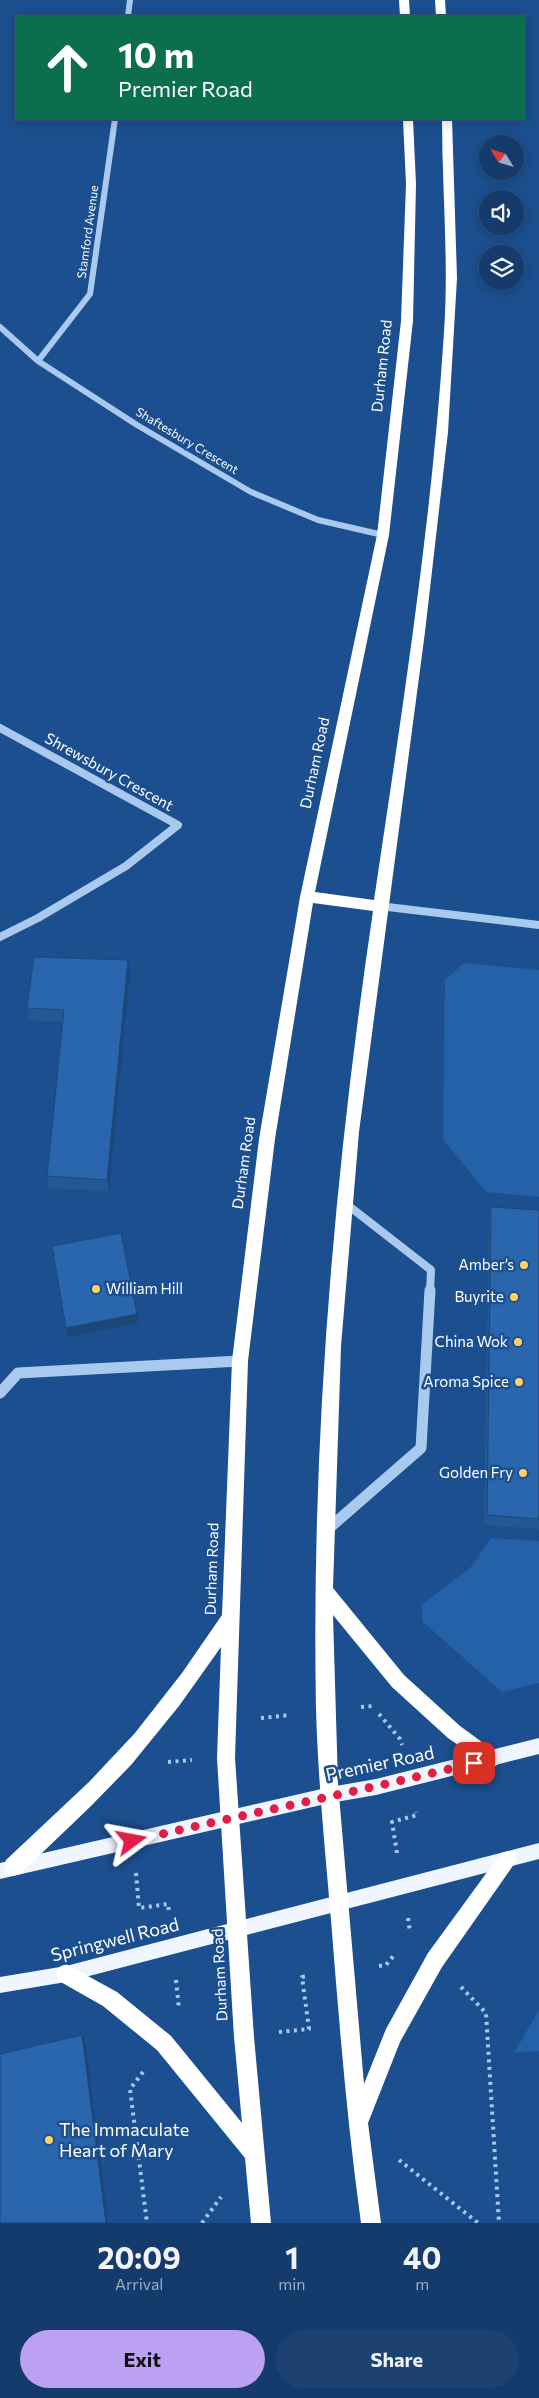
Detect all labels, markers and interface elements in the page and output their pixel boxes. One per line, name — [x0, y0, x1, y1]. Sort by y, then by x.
text: 10 m — [118, 32, 194, 75]
icon: ahead — [35, 35, 100, 100]
text: Premier Road — [118, 75, 253, 102]
north arrow — [479, 135, 524, 180]
map controls — [479, 135, 524, 290]
street label: Stamford Avenue — [74, 184, 100, 279]
button: sound — [479, 190, 524, 235]
button: layers — [479, 245, 524, 290]
street label: Durham Road — [367, 319, 395, 413]
street label: Shaftesbury Crescent — [134, 404, 241, 476]
street label: Durham Road — [296, 716, 332, 810]
street label: Shrewsbury Crescent — [42, 728, 177, 814]
street label: Durham Road — [228, 1116, 258, 1210]
place label: Amber’s — [458, 1255, 514, 1273]
marker: Amber’s — [518, 1259, 530, 1271]
place label: William Hill — [106, 1279, 183, 1297]
marker: William Hill — [90, 1283, 102, 1295]
place label: Buyrite — [454, 1287, 504, 1305]
marker: Buyrite — [508, 1291, 520, 1303]
place label: China Wok — [435, 1332, 508, 1350]
marker: China Wok — [512, 1336, 524, 1348]
place label: Aroma Spice — [423, 1372, 509, 1390]
marker: Aroma Spice — [513, 1376, 525, 1388]
place label: Golden Fry — [439, 1463, 513, 1481]
marker: Golden Fry — [517, 1467, 529, 1479]
street label: Durham Road — [200, 1522, 222, 1616]
street label: Premier Road — [324, 1741, 436, 1785]
pin — [453, 1742, 495, 1784]
icon: arrive — [460, 1749, 488, 1777]
position arrow — [105, 1814, 157, 1866]
street label: Springwell Road — [48, 1912, 181, 1966]
street label: Durham Road — [208, 1928, 230, 2022]
place label: The Immaculate Heart of Mary — [59, 2118, 189, 2161]
marker: The Immaculate Heart of Mary — [43, 2134, 55, 2146]
text: 20:09 — [98, 2238, 181, 2275]
text: 1 — [285, 2238, 299, 2275]
text: 40 — [403, 2238, 441, 2275]
text: Arrival — [115, 2274, 163, 2293]
text: min — [278, 2274, 306, 2293]
text: m — [415, 2274, 429, 2293]
button: Exit — [20, 2330, 265, 2388]
button: Share — [275, 2330, 519, 2388]

